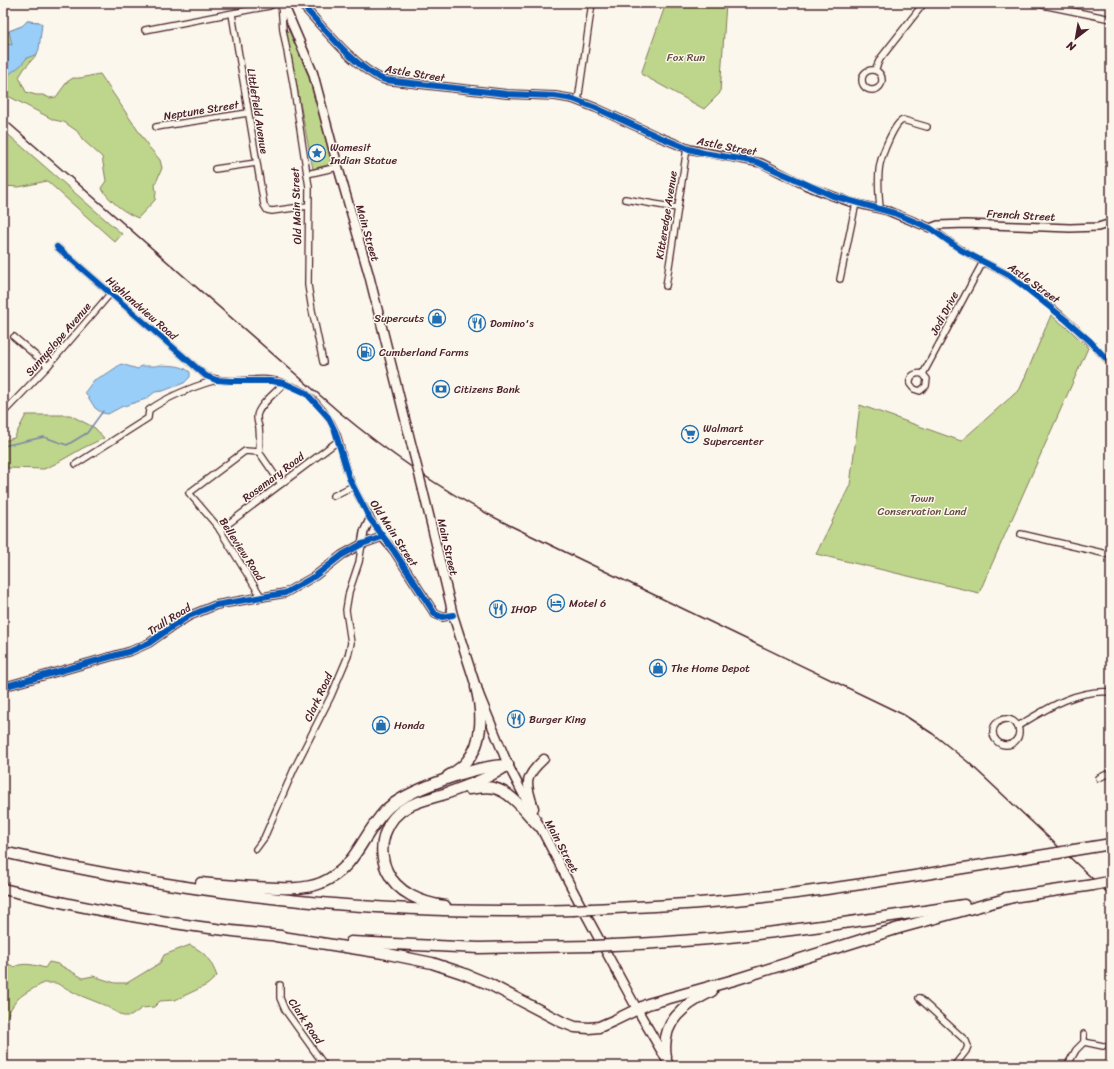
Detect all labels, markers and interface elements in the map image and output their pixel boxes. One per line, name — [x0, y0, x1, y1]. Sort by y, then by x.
north arrow — [1056, 18, 1096, 58]
text: N — [1063, 36, 1080, 57]
park label: Fox Run — [667, 48, 705, 67]
street label: Astle Street — [383, 59, 447, 88]
street label: Littlefield Avenue — [241, 67, 274, 156]
street label: Neptune Street — [162, 95, 241, 126]
street label: Astle Street — [694, 131, 759, 162]
place label: Wamesit Indian Statue — [329, 138, 397, 170]
place icon: Wamesit Indian Statue — [307, 143, 327, 163]
street label: Old Main Street — [286, 167, 307, 245]
street label: Kitteredge Avenue — [650, 169, 683, 261]
street label: Main Street — [350, 202, 385, 264]
street label: French Street — [986, 204, 1056, 227]
street label: Astle Street — [1003, 257, 1064, 309]
street label: Highlandview Road — [101, 272, 183, 346]
street label: Jodi Drive — [924, 288, 964, 339]
street label: Sunnyslope Avenue — [21, 297, 97, 381]
shop icon: Supercuts — [427, 308, 447, 328]
place label: Supercuts — [374, 309, 425, 328]
restaurant icon: Domino's — [467, 313, 487, 333]
place label: Domino's — [490, 314, 534, 333]
fuel station icon: Cumberland Farms — [356, 342, 376, 362]
place label: Cumberland Farms — [379, 343, 469, 362]
bank icon: Citizens Bank — [431, 379, 451, 399]
place label: Citizens Bank — [454, 380, 521, 399]
place label: Walmart Supercenter — [703, 419, 764, 451]
supermarket icon: Walmart Supercenter — [680, 424, 700, 444]
street label: Rosemary Road — [238, 447, 309, 507]
park label: Town Conservation Land — [878, 489, 968, 521]
street label: Old Main Street — [365, 496, 423, 571]
street label: Belleview Road — [214, 514, 270, 586]
street label: Main Street — [432, 517, 463, 578]
hotel icon: Motel 6 — [546, 593, 566, 613]
place label: Motel 6 — [569, 594, 606, 613]
street label: Trull Road — [144, 598, 196, 640]
restaurant icon: IHOP — [488, 599, 508, 619]
place label: IHOP — [510, 600, 537, 619]
shop icon: The Home Depot — [648, 658, 668, 678]
place label: The Home Depot — [671, 659, 750, 678]
street label: Clark Road — [299, 668, 339, 725]
restaurant icon: Burger King — [506, 709, 526, 729]
place label: Burger King — [529, 710, 587, 729]
shop icon: Honda — [371, 715, 391, 735]
place label: Honda — [394, 716, 425, 735]
street label: Main Street — [539, 816, 584, 877]
street label: Clark Road — [283, 994, 329, 1049]

